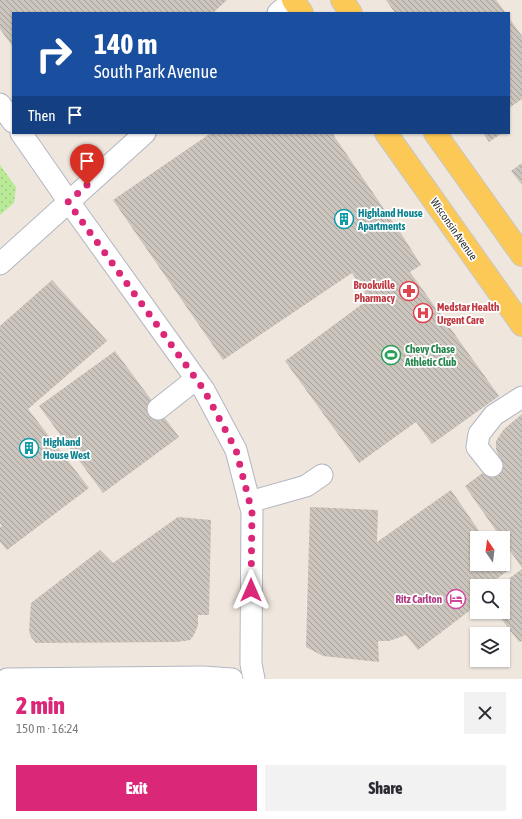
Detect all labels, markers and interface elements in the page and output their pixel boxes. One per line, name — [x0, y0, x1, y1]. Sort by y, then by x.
icon: right — [28, 28, 80, 80]
text: 140 m — [94, 28, 157, 60]
text: South Park Avenue — [94, 61, 217, 82]
icon: arrive — [64, 104, 86, 126]
text: Then — [28, 107, 56, 124]
pin — [70, 144, 104, 185]
icon: arrive — [76, 150, 98, 172]
street label: Wisconsin Avenue — [428, 196, 480, 262]
place label: Highland House Apartments — [357, 207, 423, 232]
building icon: Highland House Apartments — [333, 208, 355, 230]
place label: Brookville Pharmacy — [354, 279, 395, 304]
pharmacy icon: Brookville Pharmacy — [398, 280, 420, 302]
place label: Medstar Health Urgent Care — [437, 301, 499, 326]
hospital icon: Medstar Health Urgent Care — [412, 302, 434, 324]
place label: Chevy Chase Athletic Club — [404, 343, 456, 368]
sports icon: Chevy Chase Athletic Club — [380, 344, 402, 366]
place label: Highland House West — [43, 436, 91, 461]
building icon: Highland House West — [18, 437, 40, 459]
north arrow — [470, 531, 510, 571]
map controls — [470, 531, 510, 667]
position arrow — [230, 569, 272, 611]
button: search — [470, 579, 510, 619]
hotel icon: Ritz Carlton — [445, 588, 467, 610]
place label: Ritz Carlton — [396, 593, 442, 605]
button: layers — [470, 627, 510, 667]
text: 2 min — [16, 692, 65, 719]
button: close — [464, 692, 506, 734]
text: 150 m · 16:24 — [16, 721, 79, 736]
button: Exit — [16, 765, 257, 811]
button: Share — [265, 765, 506, 811]

